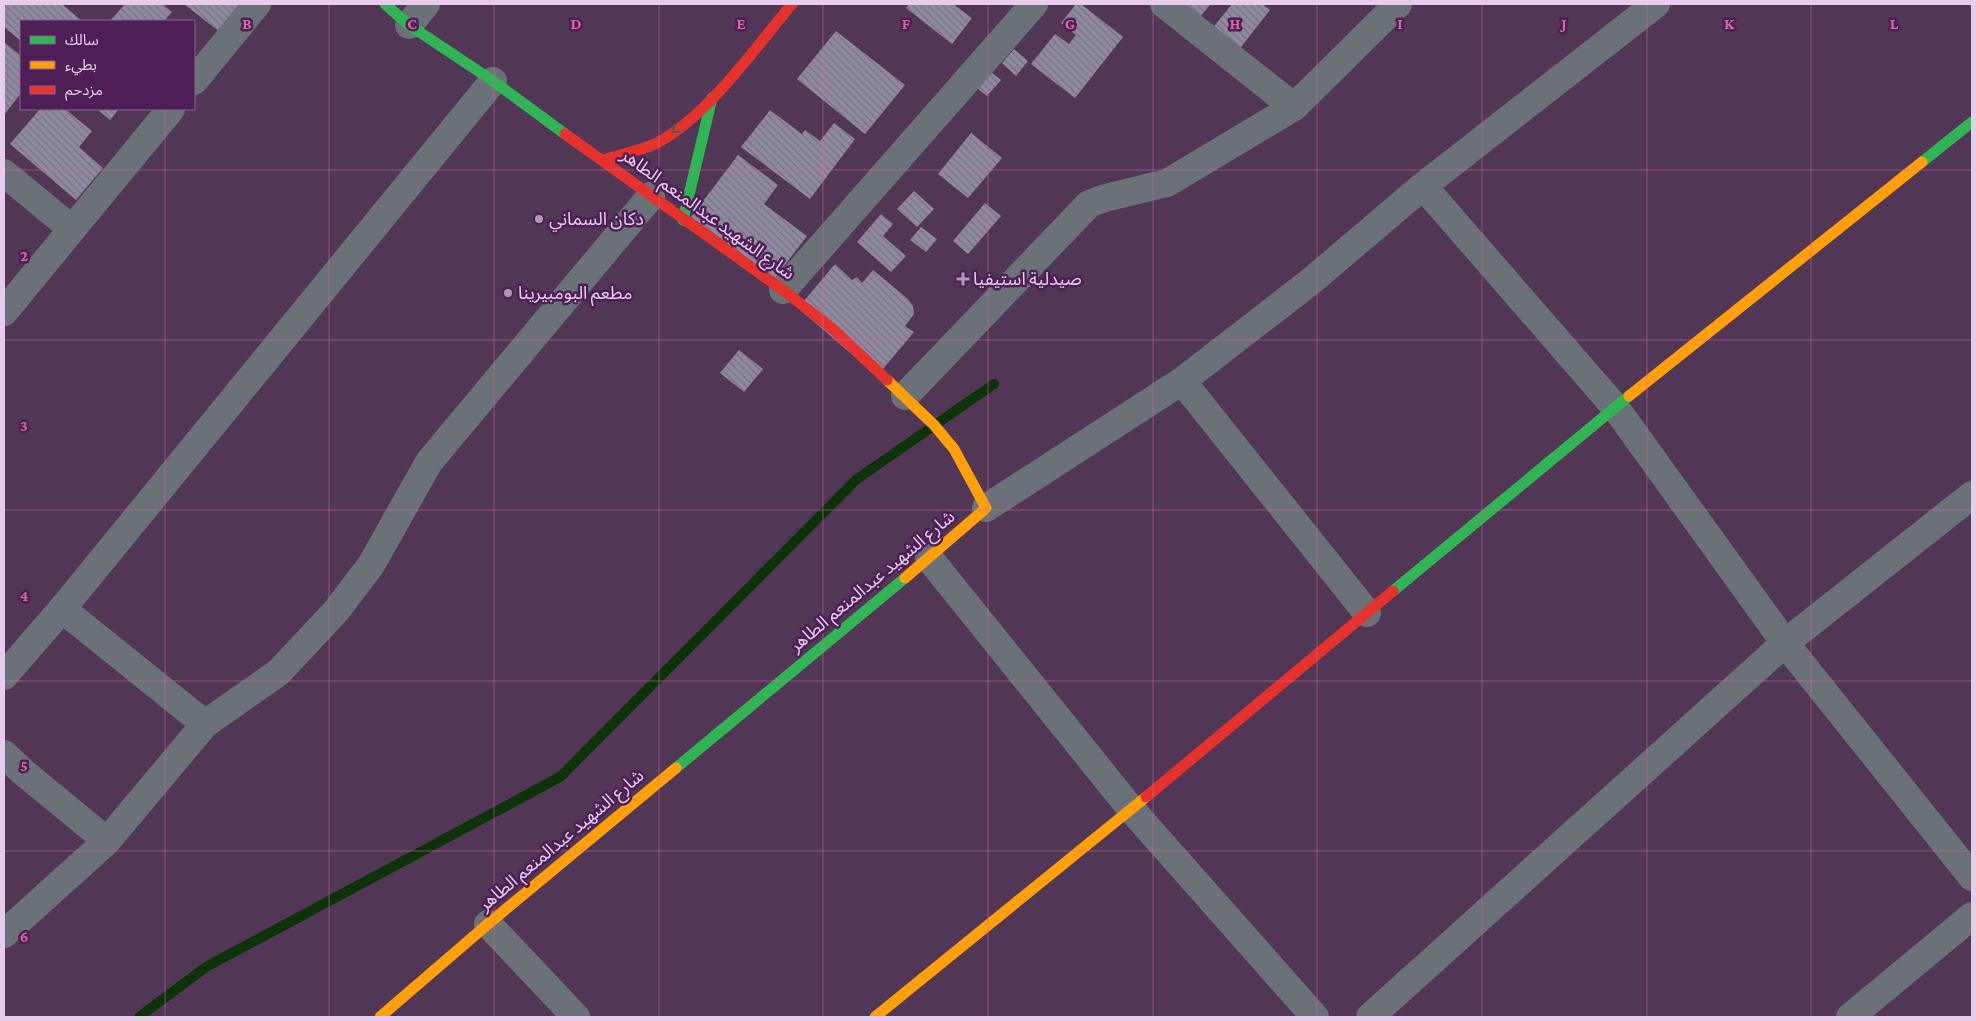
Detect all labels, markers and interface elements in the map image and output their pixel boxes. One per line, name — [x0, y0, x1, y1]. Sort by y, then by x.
text: B — [242, 15, 252, 32]
text: C — [407, 15, 417, 32]
text: D — [570, 15, 582, 32]
text: E — [736, 15, 746, 32]
text: F — [902, 15, 911, 32]
text: G — [1065, 15, 1075, 32]
text: H — [1230, 15, 1241, 32]
text: I — [1397, 15, 1403, 32]
text: J — [1559, 15, 1567, 32]
text: K — [1724, 15, 1735, 32]
text: L — [1890, 15, 1899, 32]
legend — [20, 20, 195, 110]
text: سالك — [65, 32, 99, 48]
text: بطيء — [65, 57, 97, 76]
text: مزدحم — [65, 82, 103, 101]
one-way arrow — [672, 125, 681, 133]
street label: شارع الشهيد عبدالمنعم الطاهر — [614, 144, 798, 287]
place label: دكان السماني — [549, 209, 644, 232]
marker: دكان السماني — [533, 213, 545, 225]
text: 2 — [20, 247, 28, 264]
place label: صيدلية استيفيا — [973, 269, 1082, 289]
marker: صيدلية استيفيا — [957, 273, 969, 285]
place label: مطعم البومبيرينا — [518, 283, 632, 306]
marker: مطعم البومبيرينا — [502, 287, 514, 299]
text: 3 — [20, 417, 28, 434]
street label: شارع الشهيد عبدالمنعم الطاهر — [785, 506, 961, 660]
text: 4 — [20, 587, 29, 604]
text: 5 — [20, 757, 28, 774]
street label: شارع الشهيد عبدالمنعم الطاهر — [474, 765, 650, 919]
text: 6 — [20, 928, 28, 945]

